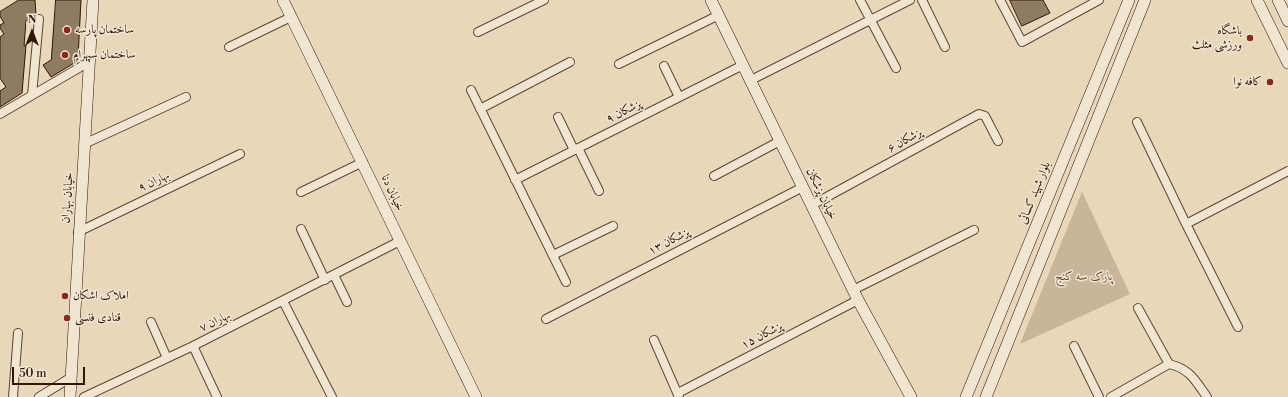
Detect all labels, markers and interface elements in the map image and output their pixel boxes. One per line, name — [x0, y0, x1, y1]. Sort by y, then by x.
north arrow — [12, 12, 52, 52]
text: N — [28, 13, 36, 27]
place label: ساختمان پارسه — [75, 23, 134, 37]
place label: باشگاه ورزشی مثلث — [1192, 24, 1242, 52]
marker: ساختمان پارسه — [62, 25, 72, 35]
marker: باشگاه ورزشی مثلث — [1245, 33, 1255, 43]
place label: ساختمان سپهرام — [73, 48, 135, 62]
marker: ساختمان سپهرام — [60, 50, 70, 60]
place label: کافه نوا — [1233, 75, 1262, 89]
marker: کافه نوا — [1265, 77, 1275, 87]
street label: ۹ پزشکان — [604, 97, 644, 127]
street label: ۶ پزشکان — [885, 126, 925, 156]
street label: بلوار شهید کسائی — [1016, 160, 1054, 226]
street label: خیابان پزشکان — [802, 166, 840, 222]
street label: ۹ بهاران — [136, 168, 172, 196]
street label: خیابان بهاران — [59, 172, 77, 224]
street label: خیابان دنا — [377, 173, 407, 213]
street label: ۱۳ پزشکان — [646, 225, 692, 259]
park label: پارک سه کنج — [1055, 270, 1113, 284]
place label: املاک اشکان — [73, 289, 129, 303]
marker: املاک اشکان — [60, 291, 70, 301]
street label: ۷ بهاران — [197, 308, 233, 336]
place label: قنادی فنسی — [75, 311, 121, 325]
marker: قنادی فنسی — [62, 313, 72, 323]
street label: ۱۵ پزشکان — [739, 319, 785, 353]
scale bar — [14, 359, 87, 385]
text: 50 m — [19, 366, 47, 381]

